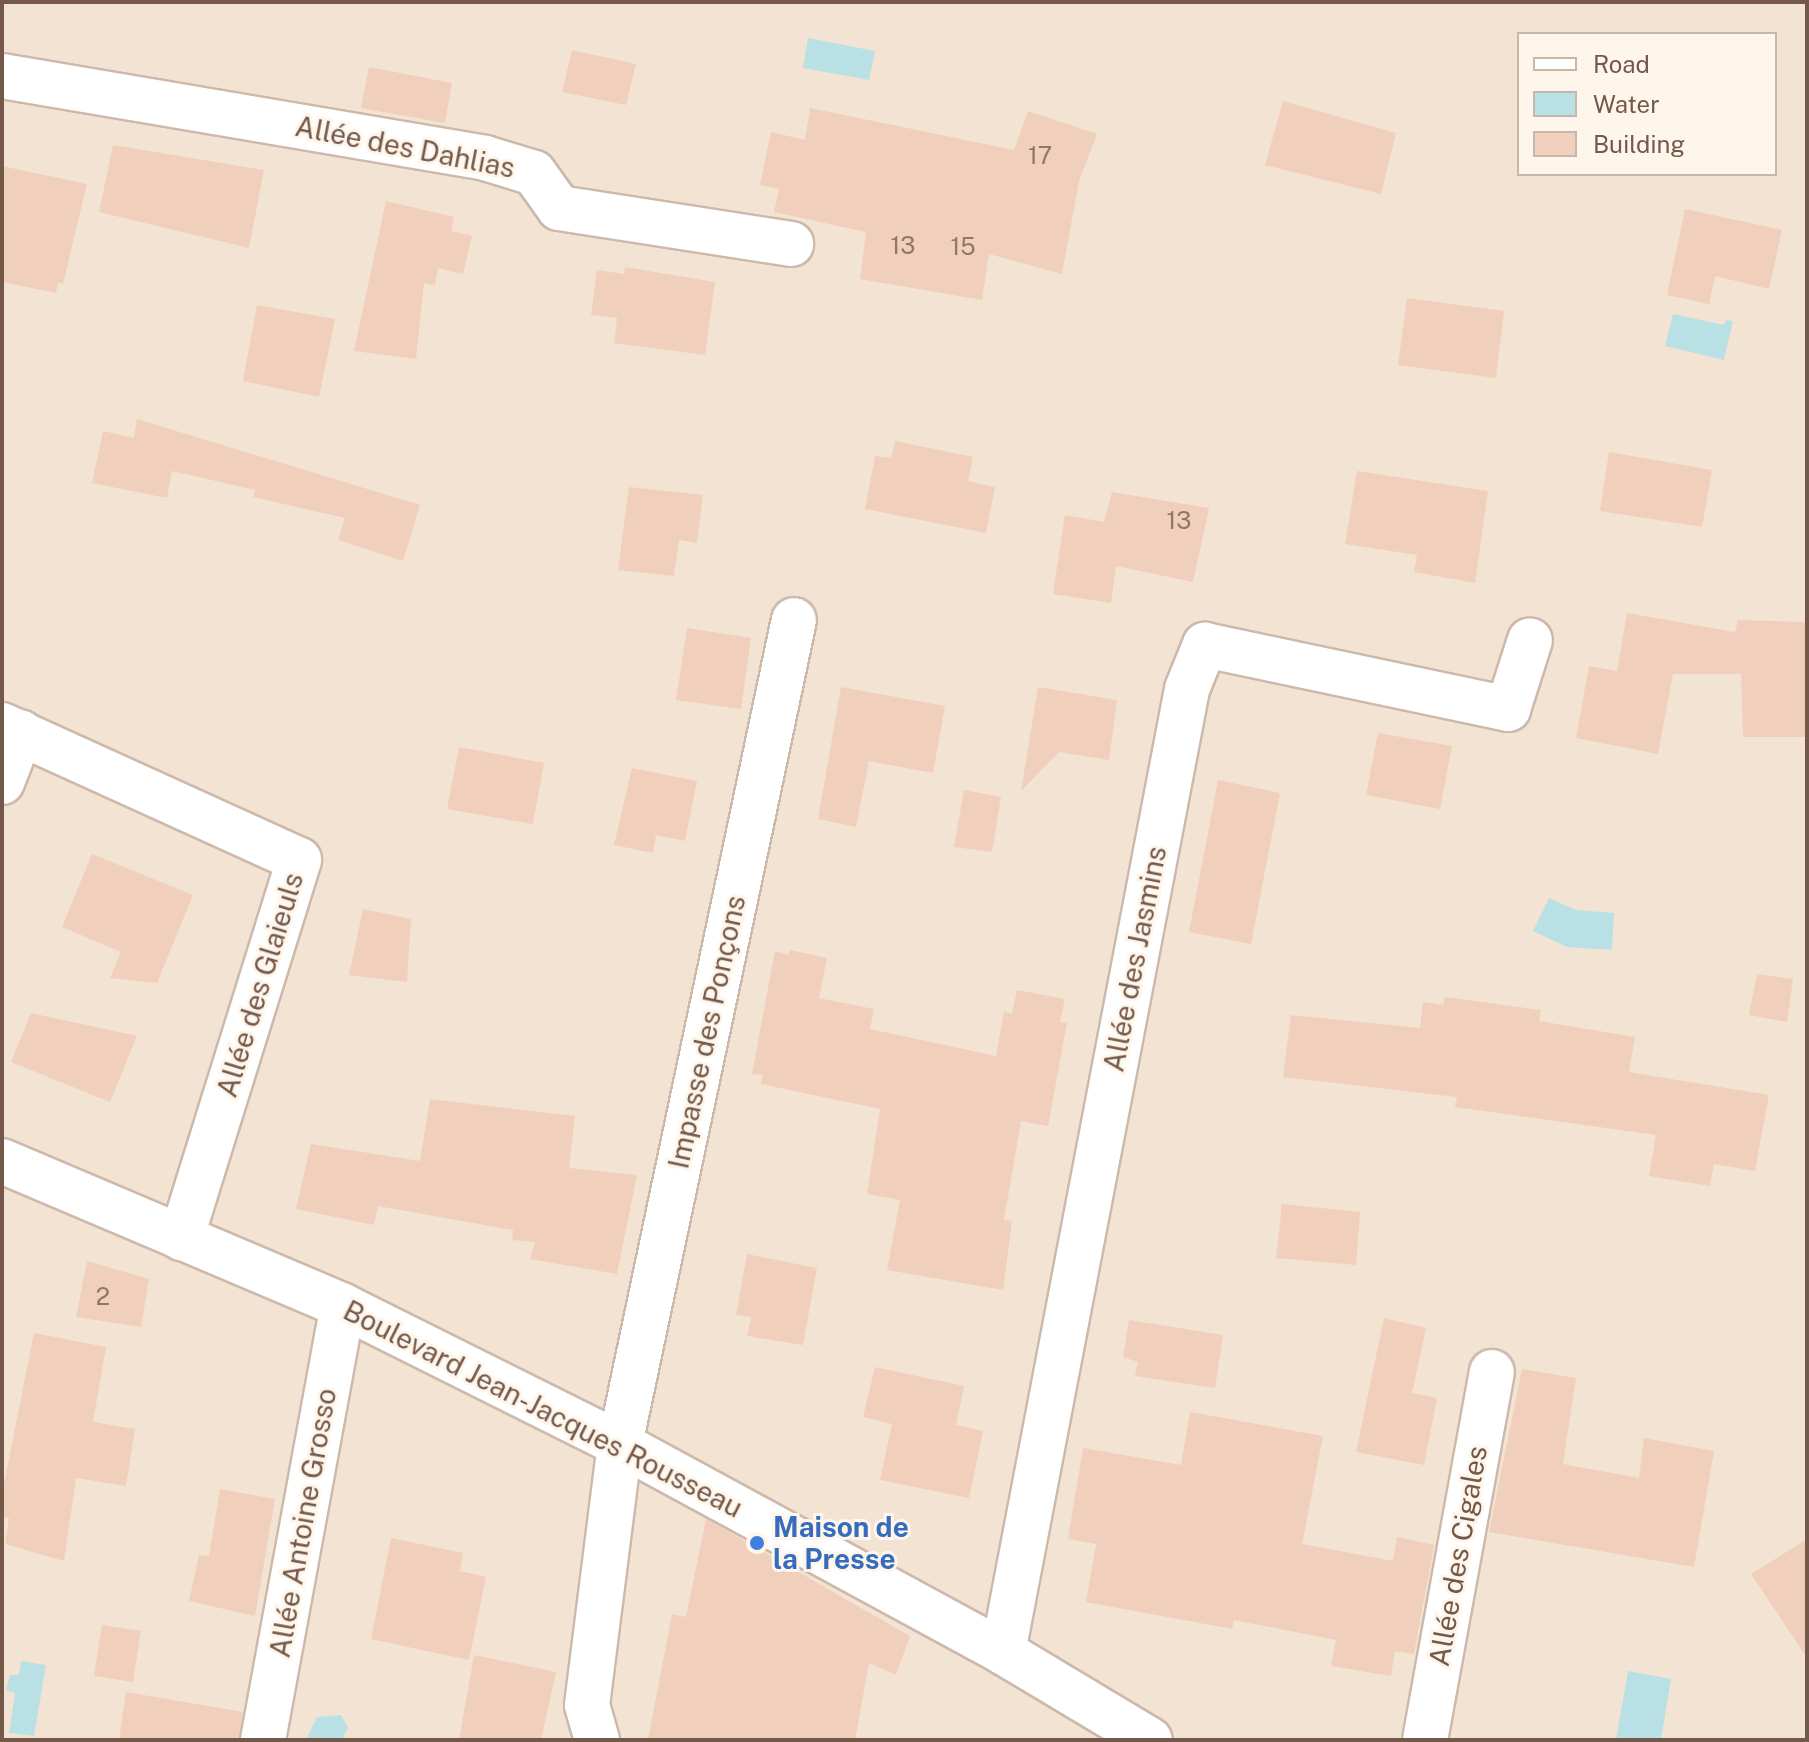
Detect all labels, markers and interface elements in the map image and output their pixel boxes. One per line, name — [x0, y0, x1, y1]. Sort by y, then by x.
legend — [1517, 32, 1777, 176]
text: Road — [1593, 50, 1650, 78]
text: Water — [1593, 90, 1660, 118]
street label: Allée des Dahlias — [292, 109, 518, 185]
text: Building — [1593, 130, 1685, 158]
house number: 17 — [1028, 142, 1052, 170]
house number: 13 — [891, 232, 915, 260]
house number: 15 — [950, 233, 976, 261]
house number: 13 — [1167, 507, 1191, 535]
street label: Allée des Jasmins — [1097, 843, 1173, 1075]
street label: Allée des Glaieuls — [210, 868, 310, 1102]
street label: Impasse des Ponçons — [662, 892, 752, 1172]
house number: 2 — [96, 1283, 110, 1311]
street label: Boulevard Jean-Jacques Rousseau — [338, 1293, 748, 1525]
street label: Allée Antoine Grosso — [263, 1386, 343, 1660]
street label: Allée des Cigales — [1422, 1443, 1494, 1669]
place label: Maison de la Presse — [773, 1510, 909, 1576]
marker: Maison de la Presse — [748, 1534, 766, 1552]

